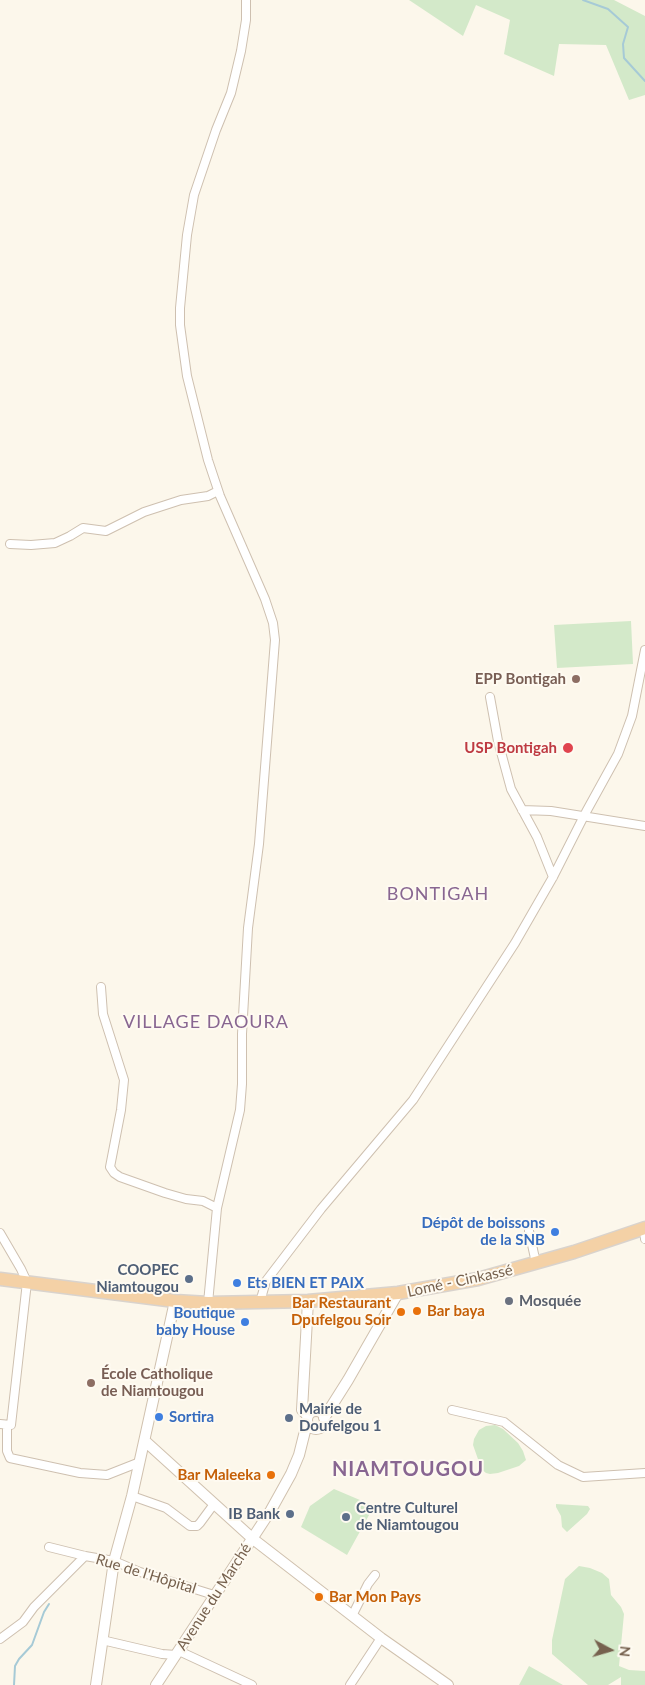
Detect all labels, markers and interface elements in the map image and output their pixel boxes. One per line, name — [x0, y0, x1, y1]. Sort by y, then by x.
place label: EPP Bontigah — [475, 670, 566, 688]
marker: EPP Bontigah — [570, 673, 582, 685]
place label: USP Bontigah — [464, 739, 557, 757]
marker: USP Bontigah — [561, 741, 575, 755]
district label: BONTIGAH — [386, 883, 490, 905]
district label: VILLAGE DAOURA — [121, 1011, 291, 1033]
place label: Dépôt de boissons de la SNB — [422, 1214, 545, 1249]
marker: Dépôt de boissons de la SNB — [549, 1226, 561, 1238]
place label: COOPEC Niamtougou — [96, 1261, 179, 1296]
street label: Lomé - Cinkassé — [406, 1261, 514, 1301]
marker: COOPEC Niamtougou — [183, 1273, 195, 1285]
place label: Ets BIEN ET PAIX — [247, 1274, 364, 1292]
marker: Ets BIEN ET PAIX — [231, 1277, 243, 1289]
place label: Mosquée — [519, 1292, 581, 1310]
place label: Bar Restaurant Dpufelgou Soir — [291, 1294, 391, 1329]
marker: Mosquée — [503, 1295, 515, 1307]
place label: Bar baya — [427, 1302, 485, 1320]
place label: Boutique baby House — [156, 1304, 235, 1339]
marker: Bar baya — [411, 1305, 423, 1317]
marker: Bar Restaurant Dpufelgou Soir — [395, 1306, 407, 1318]
marker: Boutique baby House — [239, 1316, 251, 1328]
place label: École Catholique de Niamtougou — [101, 1365, 213, 1400]
marker: École Catholique de Niamtougou — [85, 1377, 97, 1389]
place label: Mairie de Doufelgou 1 — [299, 1400, 382, 1435]
place label: Sortira — [169, 1408, 214, 1426]
marker: Sortira — [153, 1411, 165, 1423]
marker: Mairie de Doufelgou 1 — [283, 1412, 295, 1424]
district label: NIAMTOUGOU — [331, 1458, 485, 1482]
place label: Bar Maleeka — [177, 1466, 261, 1484]
marker: Bar Maleeka — [265, 1469, 277, 1481]
place label: Centre Culturel de Niamtougou — [356, 1499, 459, 1534]
place label: IB Bank — [228, 1505, 280, 1523]
marker: IB Bank — [284, 1508, 296, 1520]
marker: Centre Culturel de Niamtougou — [340, 1511, 352, 1523]
street label: Avenue du Marché — [173, 1540, 255, 1654]
street label: Rue de l'Hôpital — [94, 1550, 198, 1598]
place label: Bar Mon Pays — [329, 1588, 421, 1606]
marker: Bar Mon Pays — [313, 1591, 325, 1603]
north arrow — [585, 1625, 635, 1675]
text: N — [616, 1645, 634, 1658]

